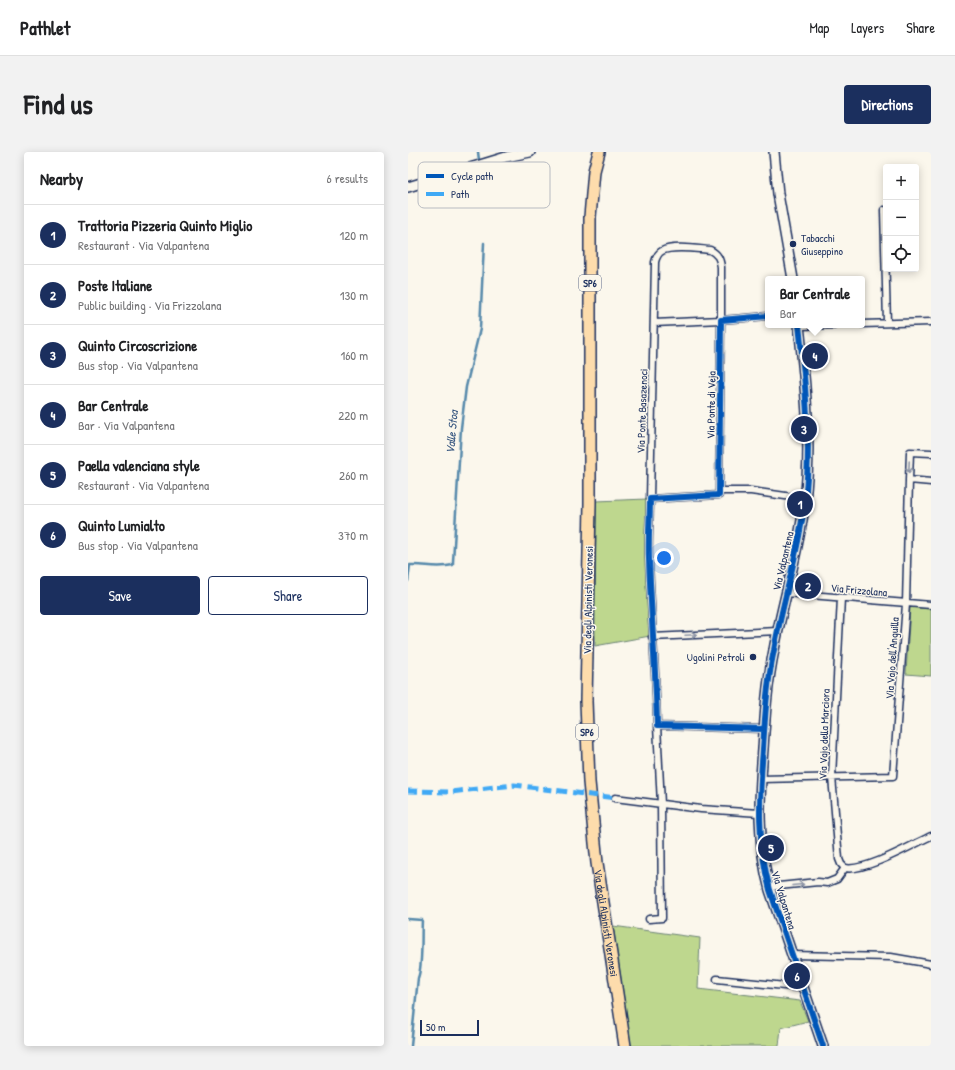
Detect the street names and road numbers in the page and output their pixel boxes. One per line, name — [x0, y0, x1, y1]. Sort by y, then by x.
road number: SP6 — [579, 275, 601, 291]
street label: Via Ponte Basazenoci — [634, 369, 650, 453]
street label: Via Ponte di Veja — [703, 370, 719, 439]
street label: Via Valpantena — [769, 529, 797, 592]
street label: Via degli Alpinisti Veronesi — [580, 546, 596, 654]
street label: Via Frizzolana — [830, 581, 889, 600]
street label: Via Vajo dell'Anguilla — [882, 616, 902, 699]
street label: Via Vajo della Marciora — [815, 688, 833, 780]
road number: SP6 — [576, 724, 598, 740]
street label: Via degli Alpinisti Veronesi — [591, 868, 621, 978]
street label: Via Valpantena — [768, 869, 800, 932]

